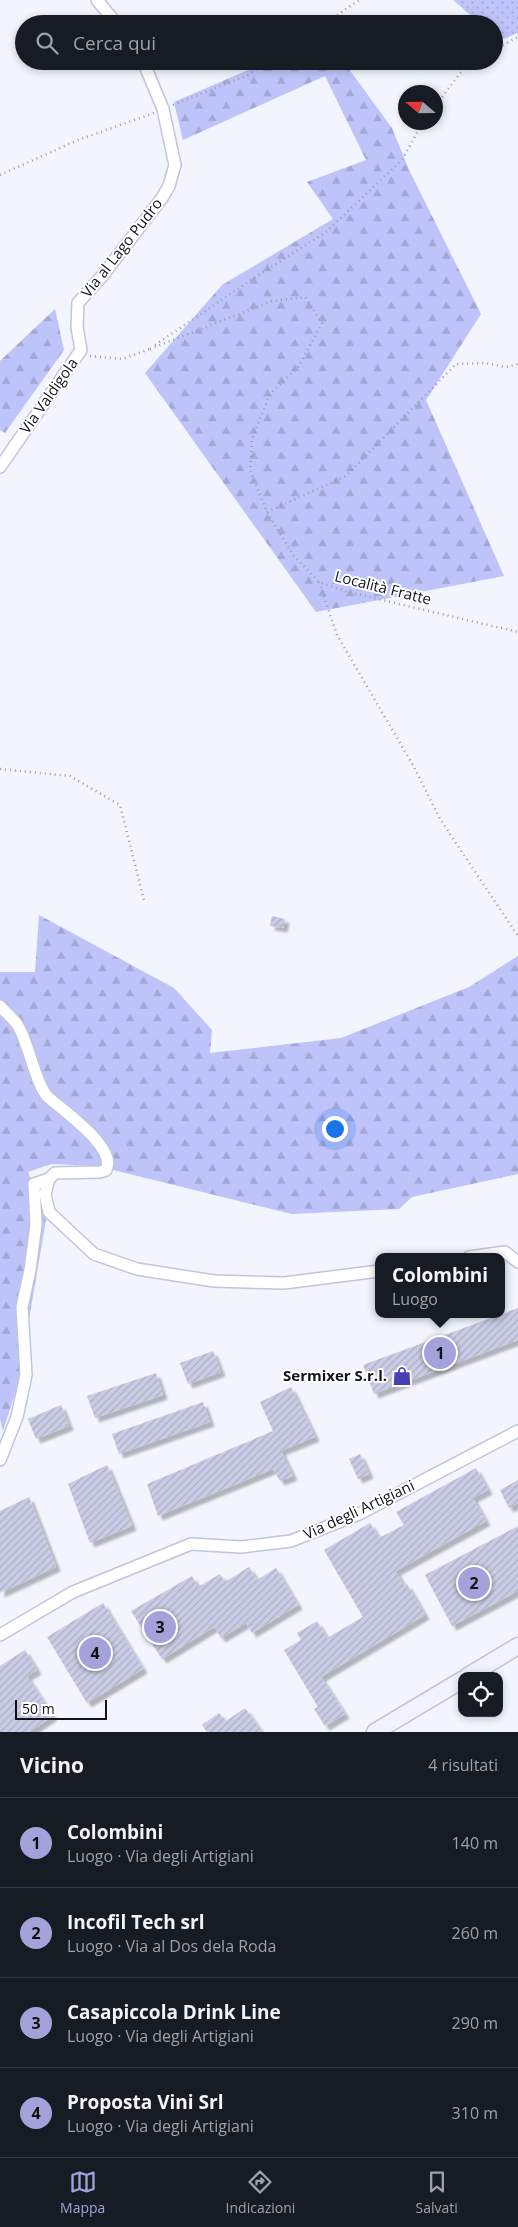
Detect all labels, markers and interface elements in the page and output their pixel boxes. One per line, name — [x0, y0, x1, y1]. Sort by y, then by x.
search box — [15, 15, 503, 70]
icon: search — [33, 29, 61, 57]
text: Cerca qui — [73, 30, 156, 56]
north arrow — [398, 85, 443, 130]
street label: Via al Lago Pudro — [76, 194, 166, 301]
street label: Via Valdigola — [15, 354, 82, 437]
street label: Località Fratte — [333, 565, 434, 609]
your location — [322, 1116, 348, 1142]
popup — [375, 1253, 505, 1318]
text: Colombini — [392, 1262, 488, 1288]
text: Luogo — [392, 1288, 438, 1310]
pin: 1 — [424, 1334, 456, 1372]
place label: Sermixer S.r.l. — [283, 1365, 387, 1385]
shop icon: Sermixer S.r.l. — [391, 1365, 413, 1387]
street label: Via degli Artigiani — [300, 1475, 417, 1544]
pin: 2 — [458, 1564, 490, 1602]
pin: 3 — [144, 1608, 176, 1646]
pin: 4 — [79, 1634, 111, 1672]
map controls — [458, 1672, 503, 1717]
button: locate — [458, 1672, 503, 1717]
scale bar — [15, 1697, 108, 1720]
text: 50 m — [22, 1699, 55, 1718]
text: Vicino — [20, 1751, 84, 1779]
text: 4 risultati — [428, 1754, 498, 1776]
text: Colombini — [67, 1819, 163, 1845]
text: 1 — [31, 1832, 41, 1854]
text: 140 m — [452, 1832, 498, 1854]
text: Luogo · Via degli Artigiani — [67, 1845, 254, 1867]
text: Incofil Tech srl — [67, 1909, 204, 1935]
text: 2 — [31, 1922, 41, 1944]
text: 260 m — [452, 1922, 498, 1944]
text: Luogo · Via al Dos dela Roda — [67, 1935, 276, 1957]
text: Casapiccola Drink Line — [67, 1999, 281, 2025]
text: 3 — [31, 2012, 41, 2034]
text: 290 m — [452, 2012, 498, 2034]
text: Luogo · Via degli Artigiani — [67, 2025, 254, 2047]
text: Proposta Vini Srl — [67, 2089, 223, 2115]
text: 4 — [31, 2102, 41, 2124]
text: 310 m — [452, 2102, 498, 2124]
text: Luogo · Via degli Artigiani — [67, 2115, 254, 2137]
tab: Mappa — [60, 2168, 105, 2217]
tab: Indicazioni — [226, 2168, 295, 2217]
tab: Salvati — [416, 2168, 458, 2217]

